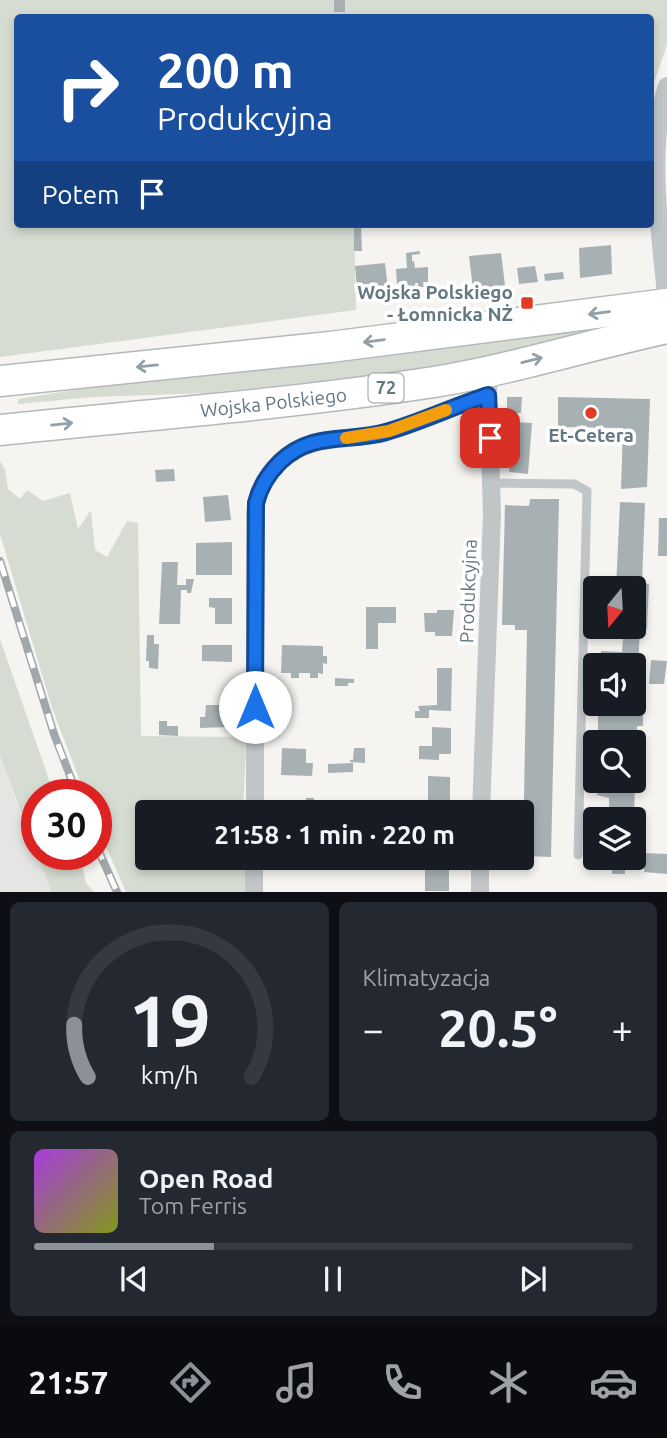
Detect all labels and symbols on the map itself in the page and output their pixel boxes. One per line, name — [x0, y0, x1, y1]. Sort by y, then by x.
place label: Wojska Polskiego - Łomnicka NŻ — [357, 281, 513, 325]
marker: Wojska Polskiego - Łomnicka NŻ — [519, 295, 535, 311]
one-way arrow — [588, 306, 611, 319]
one-way arrow — [363, 335, 385, 348]
one-way arrow — [520, 353, 543, 366]
one-way arrow — [137, 359, 159, 372]
road number: 72 — [368, 374, 404, 402]
street label: Wojska Polskiego — [199, 383, 348, 421]
marker: Et-Cetera — [583, 405, 599, 421]
pin — [460, 408, 520, 468]
one-way arrow — [50, 417, 72, 430]
place label: Et-Cetera — [548, 424, 634, 446]
street label: Produkcyjna — [455, 538, 481, 644]
north arrow — [583, 576, 646, 639]
position arrow — [218, 670, 292, 744]
speed limit sign: 30 — [21, 779, 112, 870]

